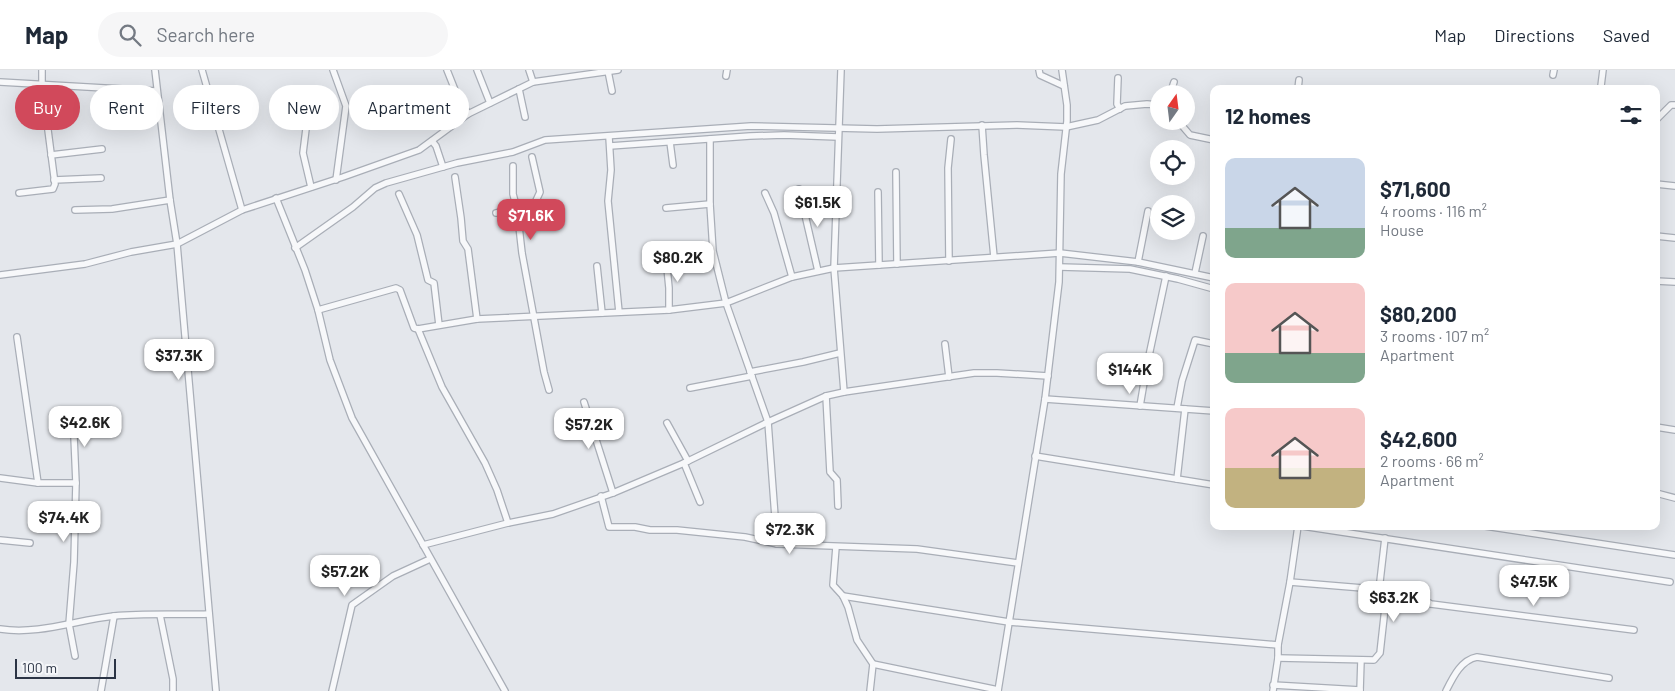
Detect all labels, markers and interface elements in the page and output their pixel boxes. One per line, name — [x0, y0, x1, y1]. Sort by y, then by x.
search box — [98, 12, 448, 57]
text: Map — [25, 20, 68, 49]
icon: search — [116, 21, 144, 49]
text: Search here — [156, 23, 255, 46]
text: Map — [1434, 24, 1466, 46]
text: Directions — [1494, 24, 1575, 46]
text: Saved — [1603, 24, 1650, 46]
chip: Buy — [15, 85, 80, 130]
chip: Rent — [90, 85, 163, 130]
chip: Filters — [173, 85, 259, 130]
chip: New — [269, 85, 339, 130]
chip: Apartment — [349, 85, 469, 130]
north arrow — [1150, 85, 1195, 130]
map controls — [1150, 85, 1195, 240]
icon: filters — [1617, 101, 1645, 129]
text: 12 homes — [1225, 103, 1311, 128]
button: locate — [1150, 140, 1195, 185]
text: $71,600 — [1380, 176, 1451, 201]
icon: home — [1265, 178, 1325, 238]
pin: $61.5K — [777, 186, 859, 228]
text: $61.5K — [795, 192, 841, 211]
button: layers — [1150, 195, 1195, 240]
pin: $71.6K — [490, 198, 572, 241]
text: 4 rooms · 116 m² — [1380, 201, 1487, 220]
text: $71.6K — [508, 205, 554, 224]
text: House — [1380, 220, 1424, 239]
pin: $80.2K — [637, 240, 719, 283]
text: $80.2K — [653, 247, 703, 266]
text: $80,200 — [1380, 301, 1457, 326]
icon: home — [1265, 303, 1325, 363]
text: 3 rooms · 107 m² — [1380, 326, 1489, 345]
pin: $37.3K — [138, 338, 220, 381]
text: $37.3K — [155, 345, 203, 364]
text: Apartment — [1380, 345, 1455, 364]
pin: $144K — [1095, 352, 1165, 395]
text: $144K — [1108, 359, 1152, 378]
pin: $42.6K — [44, 406, 126, 448]
pin: $57.2K — [548, 408, 630, 450]
text: $42.6K — [60, 412, 110, 431]
text: $57.2K — [565, 414, 613, 433]
text: $42,600 — [1380, 426, 1457, 451]
icon: home — [1265, 428, 1325, 488]
text: 2 rooms · 66 m² — [1380, 451, 1484, 470]
text: Apartment — [1380, 470, 1455, 489]
pin: $74.4K — [23, 500, 105, 543]
text: $74.4K — [39, 507, 89, 526]
pin: $72.3K — [749, 512, 831, 555]
text: $72.3K — [765, 519, 815, 538]
pin: $57.2K — [304, 554, 386, 597]
text: $57.2K — [321, 561, 369, 580]
pin: $47.5K — [1493, 564, 1575, 607]
text: $47.5K — [1510, 571, 1558, 590]
pin: $63.2K — [1353, 580, 1435, 623]
text: $63.2K — [1369, 587, 1419, 606]
scale bar — [15, 656, 116, 679]
text: 100 m — [22, 659, 57, 676]

